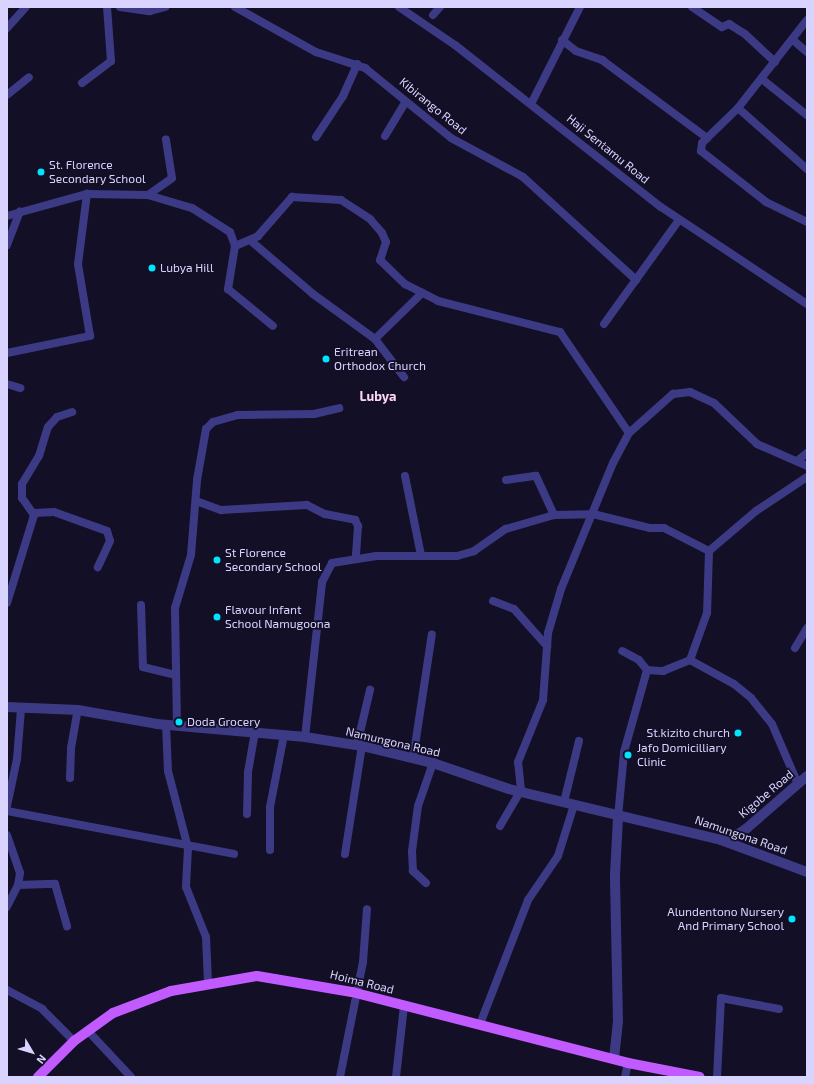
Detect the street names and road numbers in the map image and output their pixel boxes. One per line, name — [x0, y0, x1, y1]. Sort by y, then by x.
street label: Kibirango Road — [397, 75, 469, 137]
street label: Haji Sentamu Road — [564, 111, 652, 187]
street label: Namungona Road — [344, 724, 442, 760]
street label: Kigobe Road — [736, 767, 796, 821]
street label: Namungona Road — [693, 812, 789, 858]
street label: Hoima Road — [329, 967, 395, 997]

